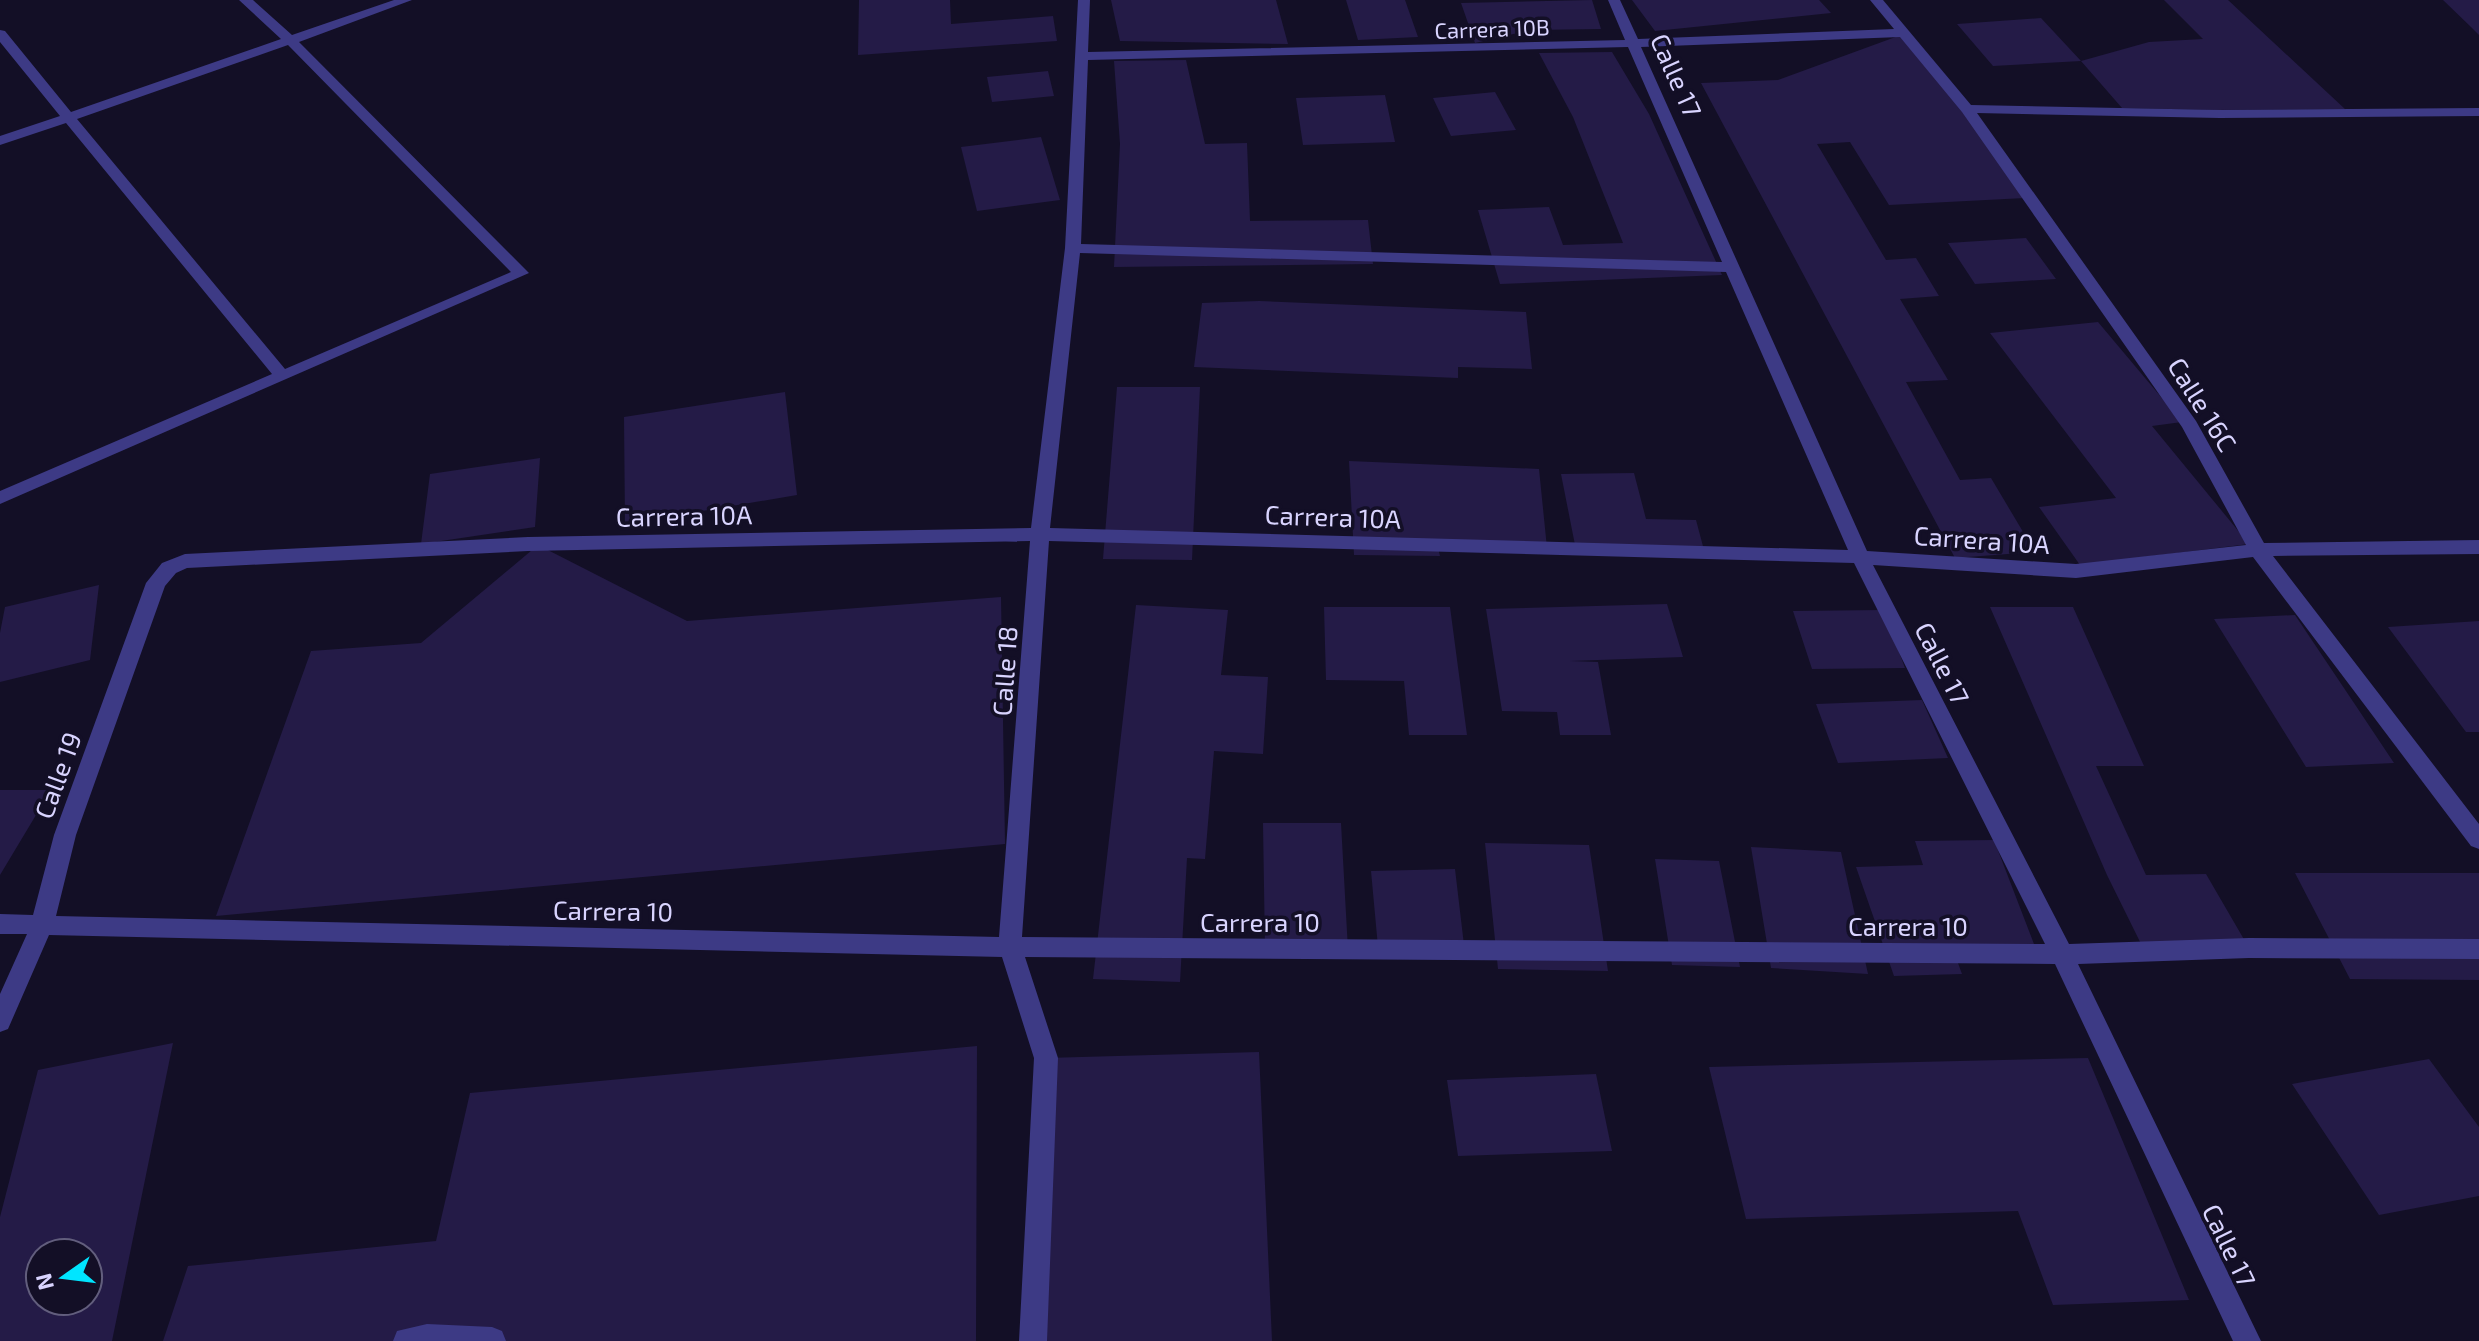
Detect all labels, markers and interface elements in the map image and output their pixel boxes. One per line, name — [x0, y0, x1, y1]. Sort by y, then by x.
street label: Carrera 10B — [1434, 13, 1550, 43]
street label: Calle 17 — [1645, 29, 1709, 121]
street label: Calle 16C — [2162, 352, 2244, 456]
street label: Carrera 10A — [616, 498, 752, 532]
street label: Carrera 10A — [1264, 498, 1402, 534]
street label: Carrera 10A — [1913, 519, 2051, 559]
street label: Calle 17 — [1909, 617, 1977, 709]
street label: Calle 18 — [985, 625, 1023, 717]
street label: Calle 19 — [27, 728, 87, 822]
street label: Carrera 10 — [553, 893, 673, 927]
street label: Carrera 10 — [1200, 906, 1320, 937]
street label: Carrera 10 — [1848, 910, 1968, 941]
street label: Calle 17 — [2197, 1199, 2263, 1291]
north arrow — [24, 1237, 104, 1317]
text: N — [29, 1271, 58, 1293]

